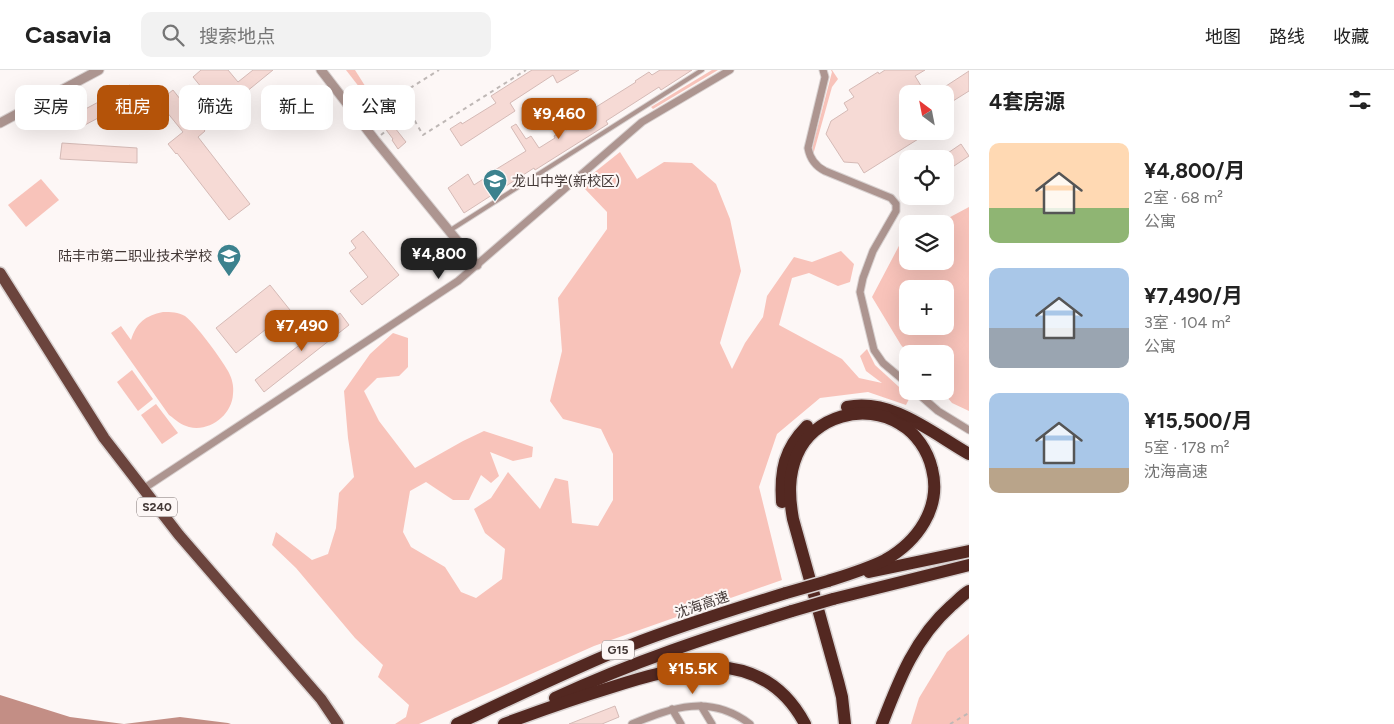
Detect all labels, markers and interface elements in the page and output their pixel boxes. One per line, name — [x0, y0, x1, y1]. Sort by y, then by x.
search box — [141, 12, 491, 57]
text: Casavia — [25, 20, 111, 49]
icon: search — [159, 21, 187, 49]
text: 搜索地点 — [199, 25, 275, 48]
text: 地图 — [1205, 26, 1241, 48]
text: 路线 — [1269, 26, 1305, 48]
text: 收藏 — [1333, 26, 1369, 48]
chip: 买房 — [15, 85, 87, 130]
chip: 租房 — [97, 85, 169, 130]
chip: 筛选 — [179, 85, 251, 130]
chip: 新上 — [261, 85, 333, 130]
chip: 公寓 — [343, 85, 415, 130]
north arrow — [899, 85, 954, 140]
map controls — [899, 85, 954, 400]
icon: filters — [1346, 86, 1374, 114]
text: 4套房源 — [989, 89, 1065, 114]
pin: ¥9,460 — [518, 98, 600, 140]
text: ¥9,460 — [533, 104, 585, 123]
button: locate — [899, 150, 954, 205]
text: ¥4,800/月 — [1144, 158, 1245, 183]
icon: home — [1029, 163, 1089, 223]
school or university icon: 龙山中学(新校区) — [482, 168, 508, 202]
place label: 龙山中学(新校区) — [512, 173, 620, 190]
text: 2室 · 68 m² — [1144, 188, 1223, 207]
text: 公寓 — [1144, 212, 1176, 231]
button: layers — [899, 215, 954, 270]
pin: ¥4,800 — [398, 238, 480, 280]
school or university icon: 陆丰市第二职业技术学校 — [216, 243, 242, 277]
text: ¥4,800 — [412, 244, 466, 263]
place label: 陆丰市第二职业技术学校 — [58, 248, 212, 265]
button: + — [899, 280, 954, 335]
text: ¥7,490/月 — [1144, 283, 1243, 308]
icon: home — [1029, 288, 1089, 348]
pin: ¥7,490 — [261, 310, 343, 352]
text: 3室 · 104 m² — [1144, 313, 1231, 332]
text: ¥7,490 — [276, 316, 328, 335]
text: 公寓 — [1144, 337, 1176, 356]
button: − — [899, 345, 954, 400]
text: ¥15,500/月 — [1144, 408, 1252, 433]
icon: home — [1029, 413, 1089, 473]
text: 5室 · 178 m² — [1144, 438, 1230, 457]
text: 沈海高速 — [1144, 462, 1208, 481]
road number: S240 — [137, 498, 177, 517]
street label: 沈海高速 — [673, 588, 731, 622]
road number: G15 — [602, 640, 634, 660]
pin: ¥15.5K — [652, 652, 734, 695]
text: ¥15.5K — [668, 659, 718, 678]

